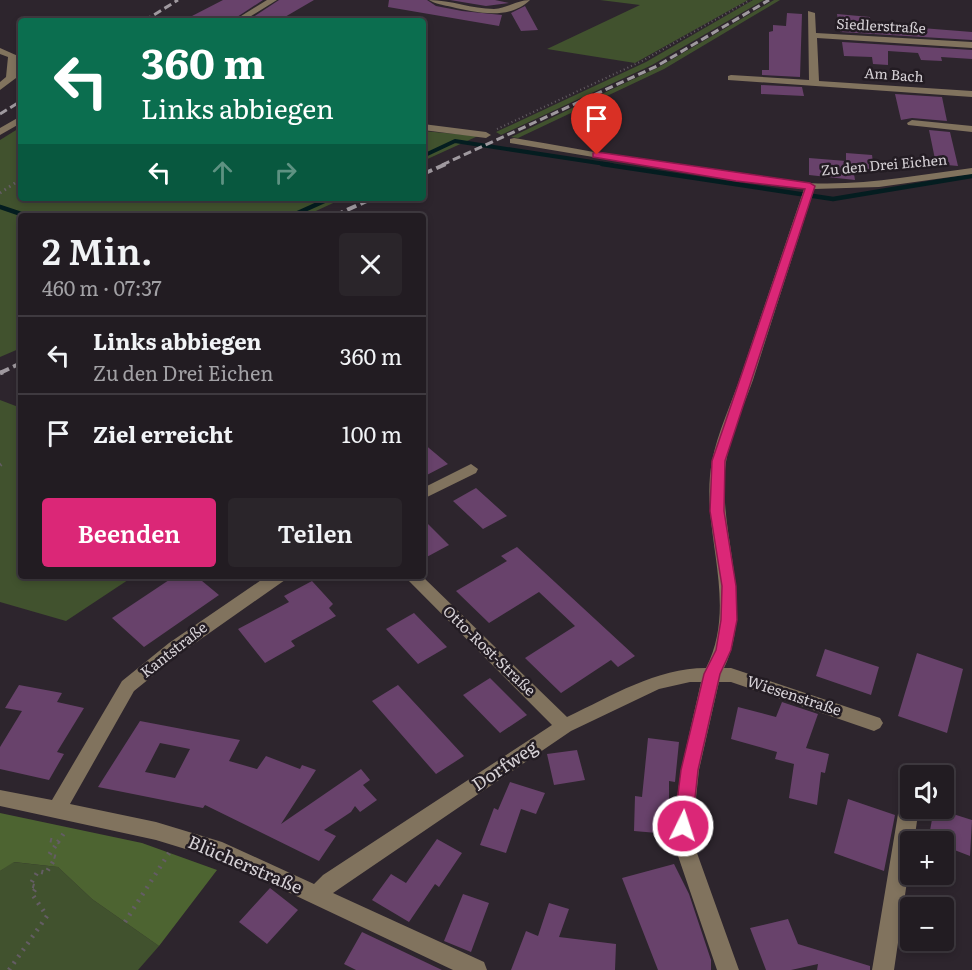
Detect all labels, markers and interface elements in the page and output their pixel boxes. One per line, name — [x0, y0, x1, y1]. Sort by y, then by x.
street label: Siedlerstraße — [836, 13, 926, 37]
text: 360 m — [141, 30, 265, 92]
icon: left — [42, 42, 120, 120]
street label: Am Bach — [864, 62, 924, 86]
text: Links abbiegen — [141, 87, 334, 127]
pin — [571, 93, 622, 155]
icon: arrive — [580, 102, 613, 135]
street label: Zu den Drei Eichen — [820, 149, 948, 179]
icon: left — [143, 156, 176, 189]
icon: ahead — [206, 156, 239, 189]
icon: right — [269, 156, 302, 189]
text: 2 Min. — [42, 223, 153, 276]
button: close — [339, 233, 402, 296]
text: 460 m · 07:37 — [42, 272, 162, 302]
text: Links abbiegen — [93, 324, 262, 357]
icon: left — [42, 339, 75, 372]
text: 360 m — [340, 339, 402, 372]
text: Zu den Drei Eichen — [93, 357, 273, 387]
icon: arrive — [42, 417, 75, 450]
text: Ziel erreicht — [93, 417, 233, 450]
text: 100 m — [342, 417, 402, 450]
button: Beenden — [42, 498, 216, 567]
button: Teilen — [228, 498, 402, 567]
street label: Otto-Rost-Straße — [438, 599, 542, 701]
street label: Kantstraße — [135, 615, 212, 682]
street label: Wiesenstraße — [744, 668, 845, 721]
street label: Dorfweg — [466, 732, 543, 797]
map controls — [900, 765, 954, 951]
button: sound — [900, 765, 954, 819]
position arrow — [651, 794, 715, 858]
street label: Blücherstraße — [184, 827, 307, 900]
button: + — [900, 831, 954, 885]
button: − — [900, 897, 954, 951]

